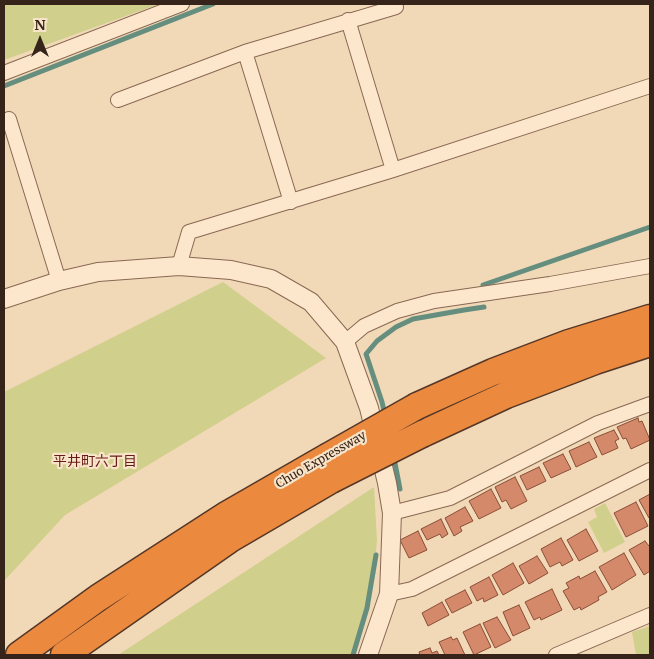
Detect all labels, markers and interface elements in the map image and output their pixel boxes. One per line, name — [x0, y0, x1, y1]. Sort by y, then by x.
north arrow — [15, 15, 65, 65]
text: N — [34, 16, 46, 34]
street label: Chuo Expressway — [273, 428, 369, 492]
district label: 平井町六丁目 — [53, 454, 137, 470]

